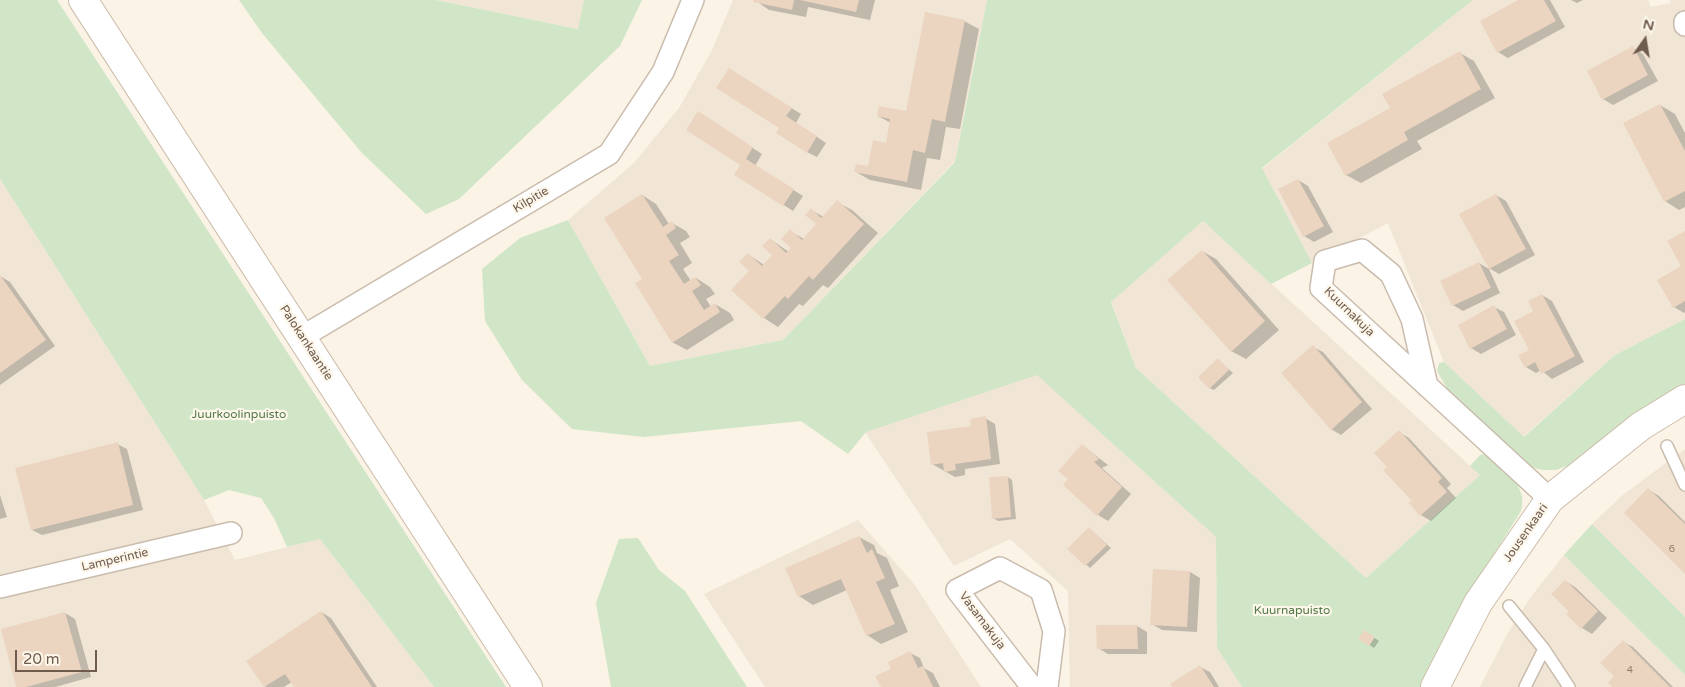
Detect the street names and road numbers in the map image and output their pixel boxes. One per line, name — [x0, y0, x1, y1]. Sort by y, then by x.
street label: Kilpitie — [511, 184, 551, 216]
street label: Kuurnakuja — [1321, 284, 1377, 340]
street label: Palokankaantie — [276, 303, 336, 383]
street label: Jousenkaari — [1501, 501, 1551, 565]
street label: Lamperintie — [80, 545, 150, 575]
street label: Vasamakuja — [956, 589, 1008, 653]

